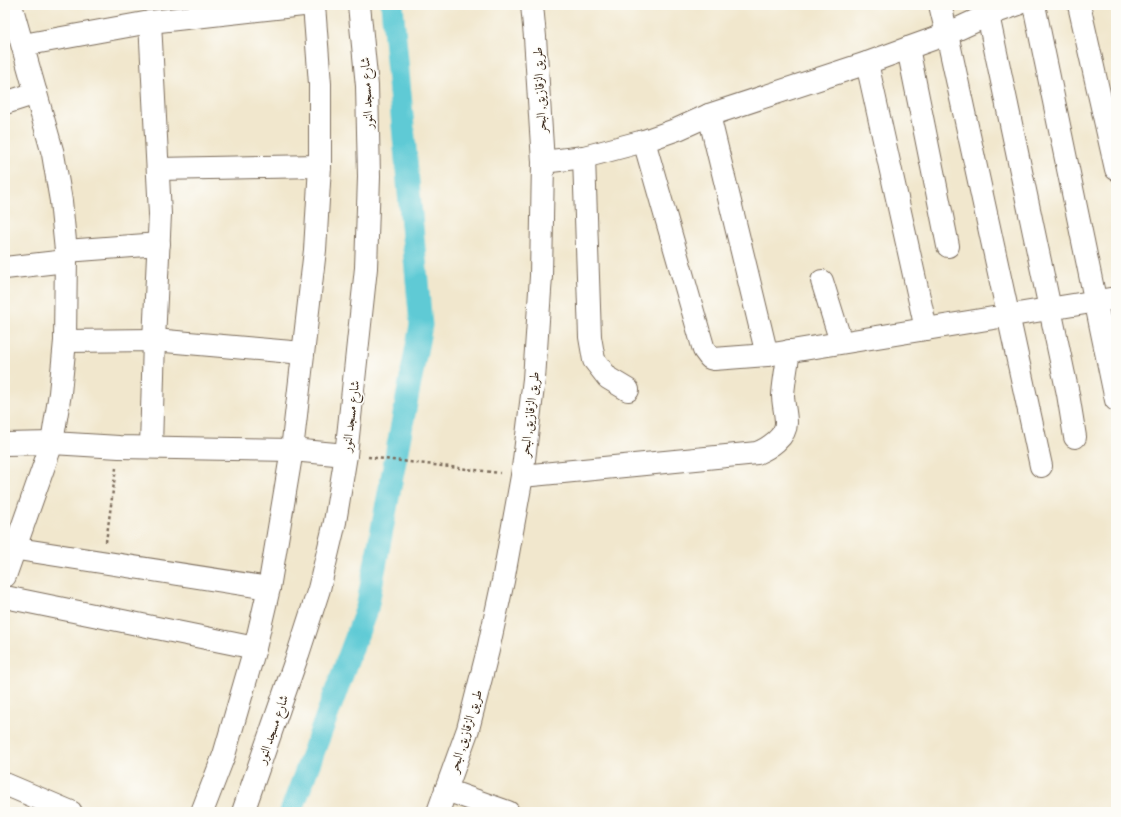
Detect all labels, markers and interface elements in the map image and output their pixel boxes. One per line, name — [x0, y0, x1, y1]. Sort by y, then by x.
street label: طريق الزقازيق, البحر — [530, 47, 550, 135]
street label: شارع مسجد النور — [357, 57, 380, 131]
street label: طريق الزقازيق, البحر — [517, 370, 543, 460]
street label: شارع مسجد النور — [338, 380, 366, 455]
street label: طريق الزقازيق, البحر — [445, 688, 486, 777]
street label: شارع مسجد النور — [253, 693, 295, 769]

